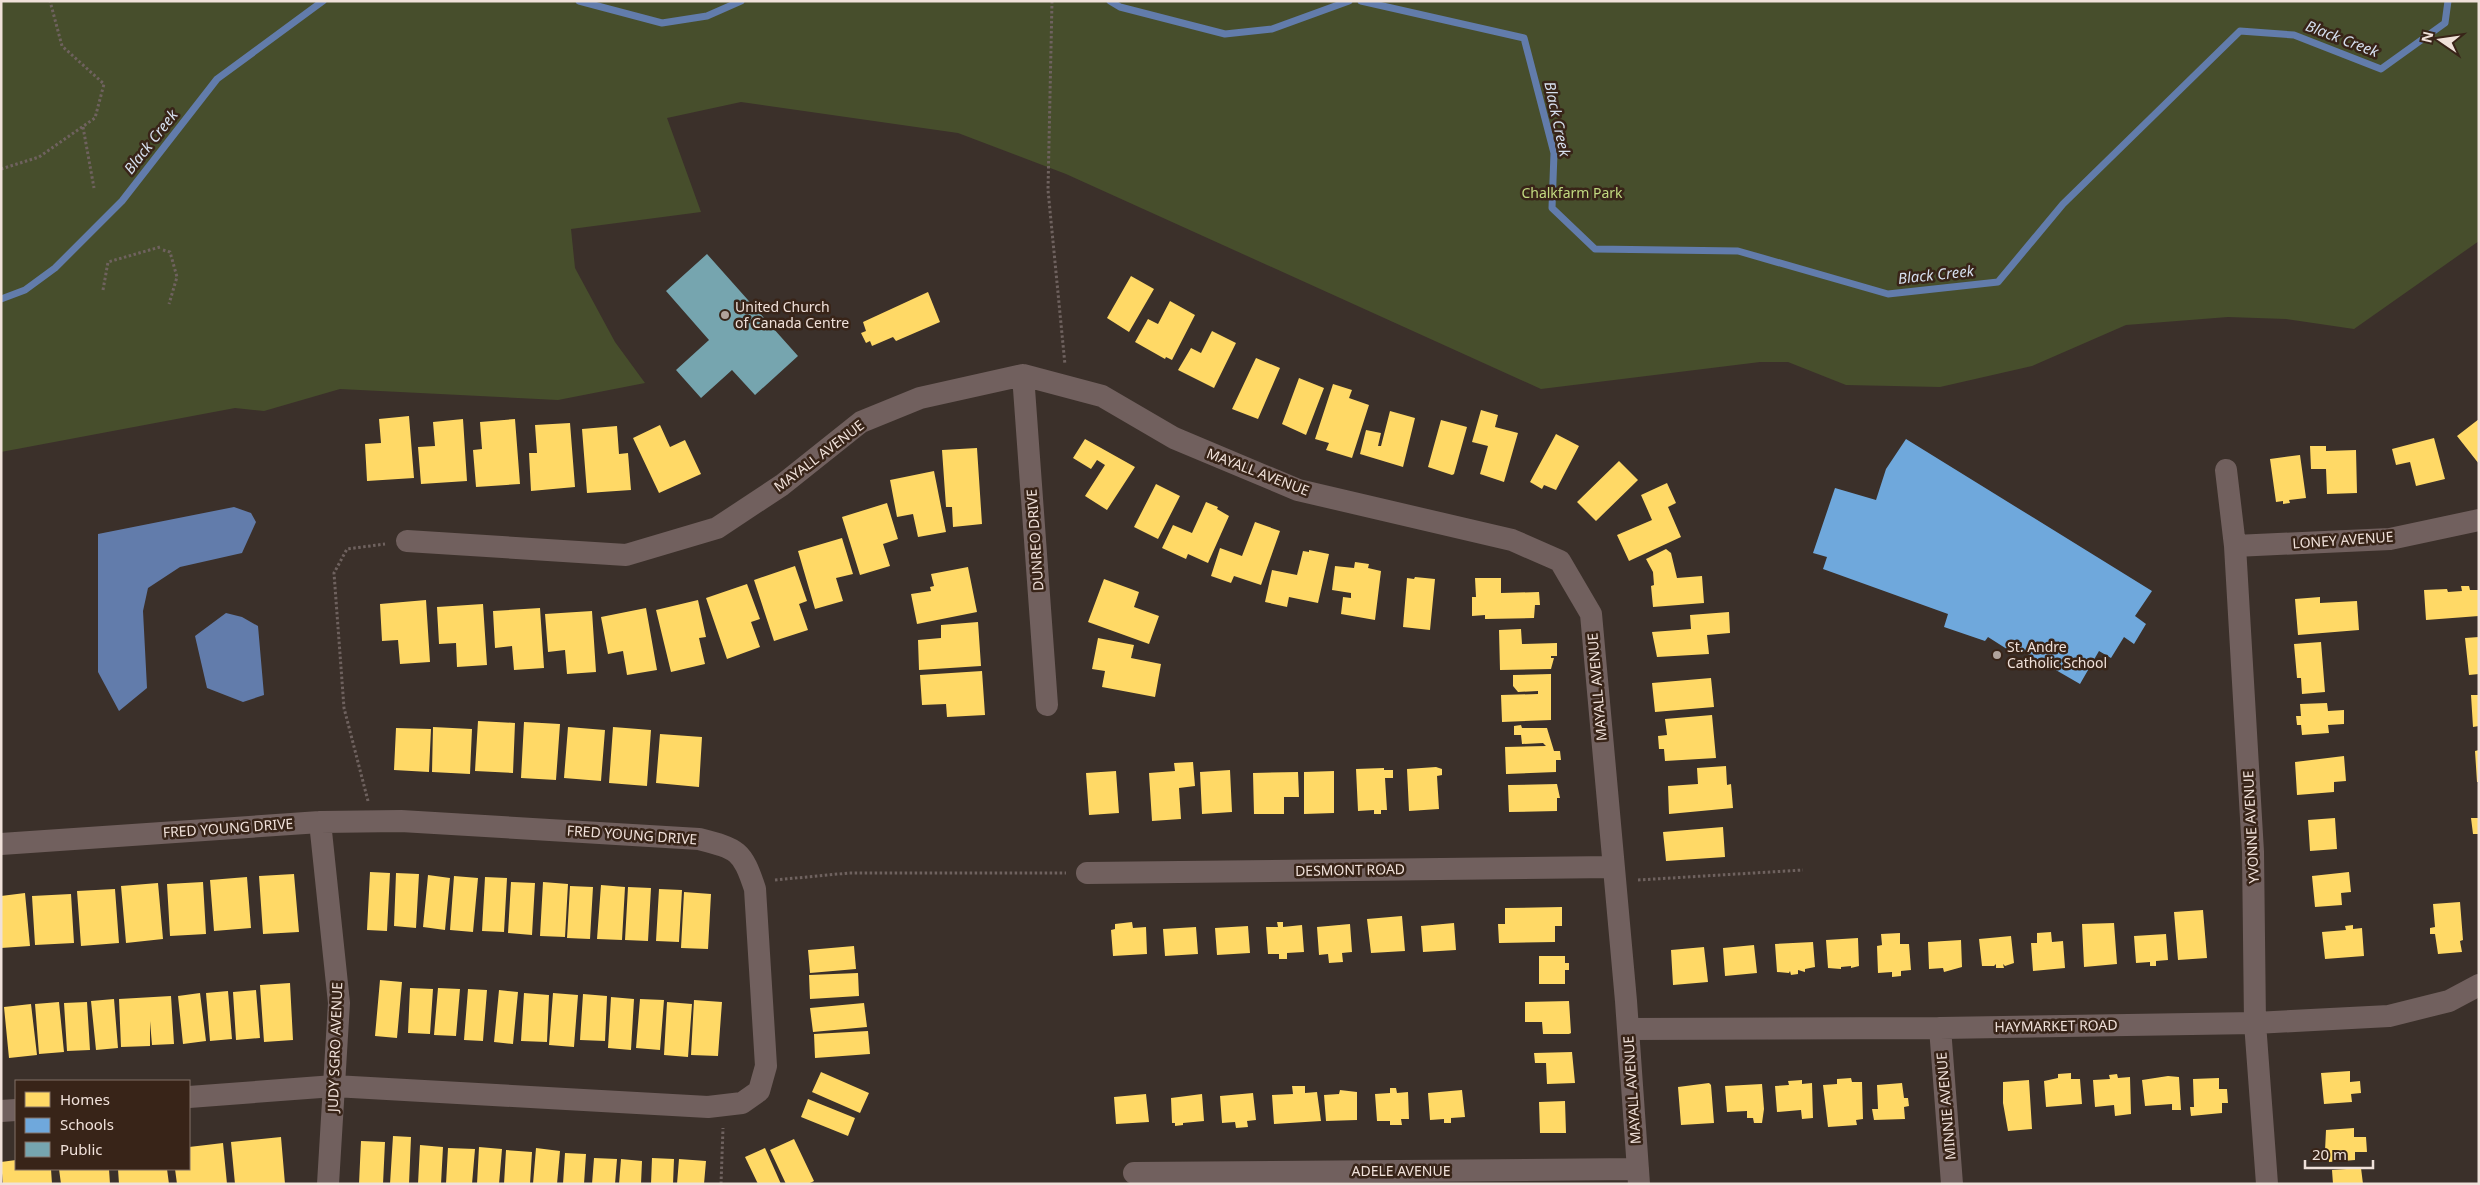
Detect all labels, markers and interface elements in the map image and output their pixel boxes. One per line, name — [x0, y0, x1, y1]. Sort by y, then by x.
water label: Black Creek — [2303, 15, 2382, 61]
north arrow — [2415, 15, 2465, 65]
text: N — [2416, 29, 2437, 45]
water label: Black Creek — [1540, 79, 1576, 159]
water label: Black Creek — [119, 105, 182, 178]
park label: Chalkfarm Park — [1521, 183, 1623, 202]
water label: Black Creek — [1897, 260, 1975, 288]
place label: United Church of Canada Centre — [735, 297, 849, 332]
marker: United Church of Canada Centre — [719, 309, 731, 321]
street label: MAYALL AVENUE — [770, 415, 868, 496]
street label: MAYALL AVENUE — [1204, 443, 1312, 500]
street label: DUNREO DRIVE — [1021, 488, 1048, 592]
street label: LONEY AVENUE — [2292, 526, 2394, 553]
street label: MAYALL AVENUE — [1582, 632, 1611, 742]
place label: St. Andre Catholic School — [2007, 637, 2107, 672]
marker: St. Andre Catholic School — [1991, 649, 2003, 661]
street label: YVONNE AVENUE — [2238, 770, 2263, 884]
street label: FRED YOUNG DRIVE — [162, 813, 294, 842]
street label: FRED YOUNG DRIVE — [566, 820, 698, 849]
street label: DESMONT ROAD — [1295, 859, 1405, 880]
street label: JUDY SGRO AVENUE — [323, 982, 346, 1114]
street label: HAYMARKET ROAD — [1994, 1015, 2118, 1036]
street label: MAYALL AVENUE — [1618, 1035, 1645, 1145]
street label: MINNIE AVENUE — [1931, 1051, 1960, 1161]
legend — [15, 1080, 190, 1170]
text: Homes — [60, 1089, 110, 1109]
text: Schools — [60, 1114, 114, 1134]
scale bar — [2305, 1138, 2372, 1170]
text: Public — [60, 1139, 103, 1159]
text: 20 m — [2312, 1144, 2347, 1164]
street label: ADELE AVENUE — [1352, 1161, 1450, 1180]

